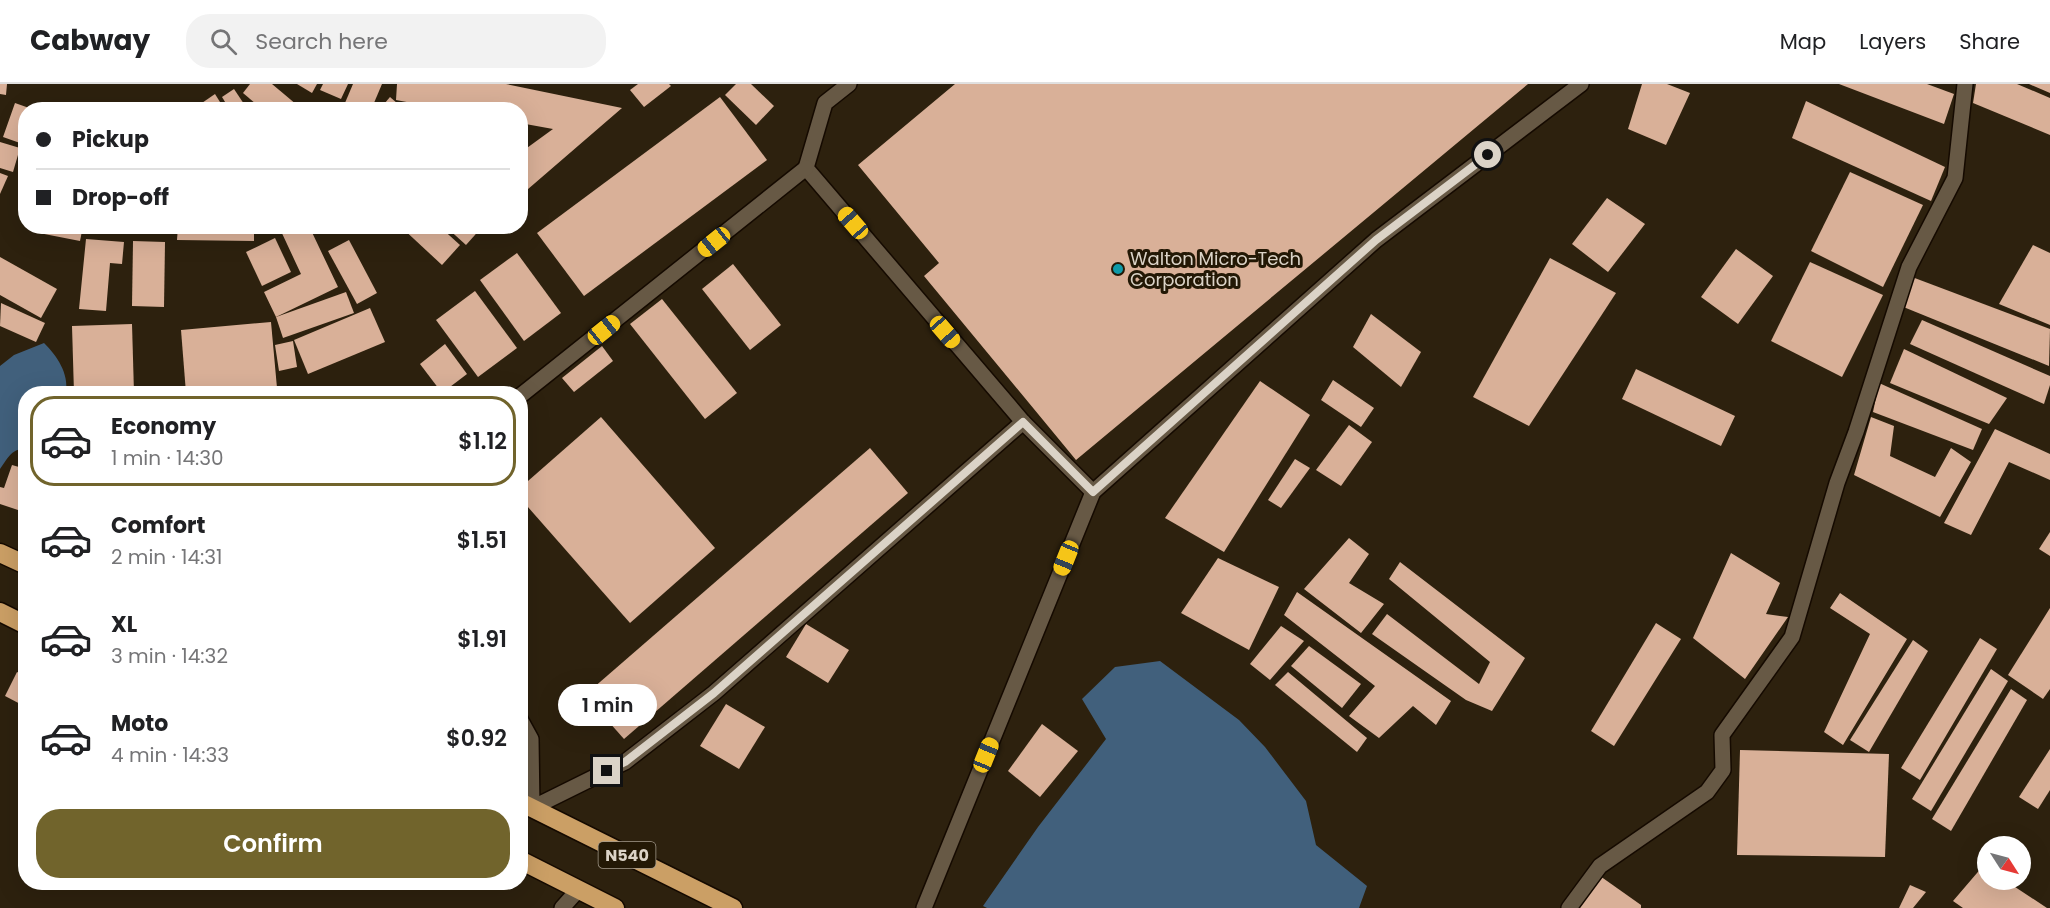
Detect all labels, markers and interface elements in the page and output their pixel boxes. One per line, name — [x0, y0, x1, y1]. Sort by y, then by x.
search box — [186, 14, 606, 68]
text: Cabway — [30, 21, 150, 60]
icon: search — [207, 25, 240, 58]
text: Search here — [255, 26, 388, 57]
text: Map — [1780, 27, 1826, 56]
text: Layers — [1859, 27, 1926, 56]
text: Share — [1959, 27, 2020, 56]
text: Pickup — [72, 124, 149, 155]
route start — [1474, 141, 1501, 168]
text: Drop-off — [72, 182, 169, 213]
car — [834, 204, 872, 242]
car — [694, 224, 734, 260]
place label: Walton Micro-Tech Corporation — [1130, 246, 1301, 292]
marker: Walton Micro-Tech Corporation — [1111, 262, 1125, 276]
car — [584, 312, 624, 348]
car — [926, 313, 964, 351]
text: Economy — [111, 411, 216, 442]
icon: car — [39, 414, 93, 468]
text: $1.12 — [458, 426, 507, 457]
text: 1 min · 14:30 — [111, 444, 224, 472]
text: Comfort — [111, 510, 205, 541]
icon: car — [39, 513, 93, 567]
text: $1.51 — [457, 525, 507, 556]
car — [1051, 538, 1081, 578]
text: 2 min · 14:31 — [111, 543, 223, 571]
text: XL — [111, 609, 137, 640]
icon: car — [39, 612, 93, 666]
text: $1.91 — [457, 624, 507, 655]
text: 3 min · 14:32 — [111, 642, 228, 670]
callout: 1 min — [558, 684, 656, 726]
text: 1 min — [582, 691, 633, 719]
text: Moto — [111, 708, 168, 739]
icon: car — [39, 711, 93, 765]
text: $0.92 — [446, 723, 507, 754]
car — [971, 735, 1001, 775]
text: 4 min · 14:33 — [111, 741, 229, 769]
route end — [593, 757, 620, 784]
button: Confirm — [36, 809, 510, 878]
north arrow — [1977, 836, 2031, 890]
map controls — [1977, 836, 2031, 890]
road number: N540 — [598, 842, 656, 868]

